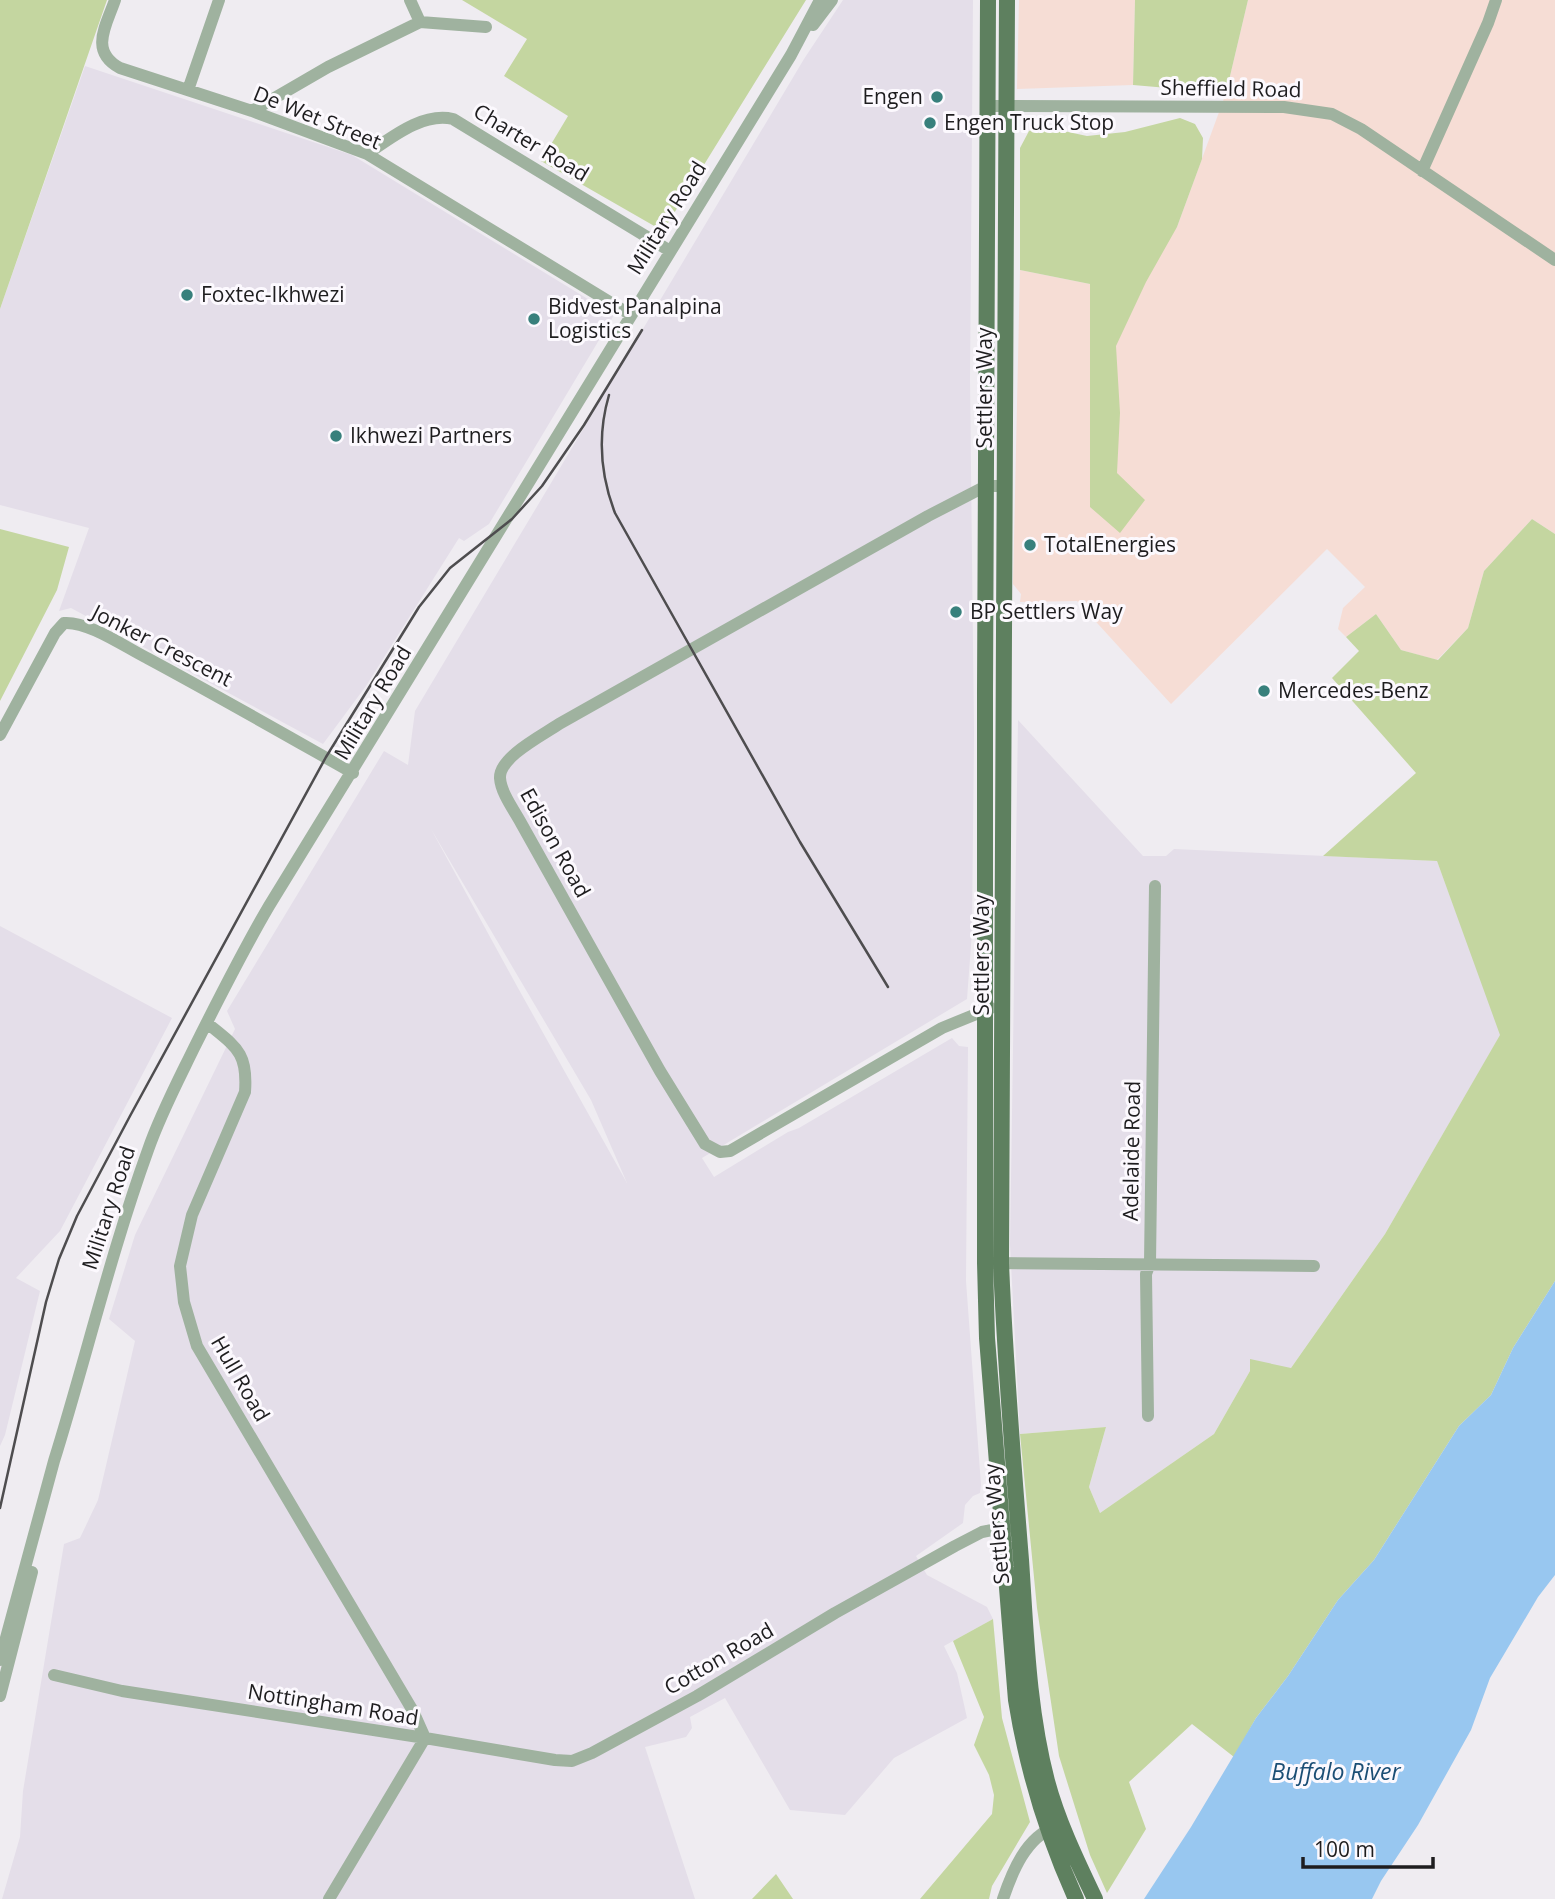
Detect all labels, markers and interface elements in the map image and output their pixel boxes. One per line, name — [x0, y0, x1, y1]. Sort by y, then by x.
street label: Sheffield Road — [1160, 73, 1302, 103]
street label: De Wet Street — [249, 79, 385, 155]
place label: Engen — [862, 82, 923, 110]
marker: Engen — [929, 89, 945, 105]
street label: Charter Road — [469, 97, 594, 188]
place label: Engen Truck Stop — [944, 108, 1114, 136]
marker: Engen Truck Stop — [922, 115, 938, 131]
street label: Military Road — [620, 156, 712, 279]
place label: Foxtec-Ikhwezi — [201, 280, 345, 308]
marker: Foxtec-Ikhwezi — [179, 287, 195, 303]
place label: Bidvest Panalpina Logistics — [548, 292, 722, 344]
marker: Bidvest Panalpina Logistics — [526, 311, 542, 327]
street label: Settlers Way — [970, 327, 998, 449]
place label: Ikhwezi Partners — [350, 421, 512, 449]
marker: Ikhwezi Partners — [328, 428, 344, 444]
place label: TotalEnergies — [1044, 530, 1176, 558]
marker: TotalEnergies — [1022, 537, 1038, 553]
street label: Jonker Crescent — [86, 597, 237, 693]
place label: BP Settlers Way — [970, 597, 1123, 625]
marker: BP Settlers Way — [948, 604, 964, 620]
street label: Military Road — [327, 640, 417, 765]
place label: Mercedes-Benz — [1278, 676, 1429, 704]
marker: Mercedes-Benz — [1256, 683, 1272, 699]
street label: Edison Road — [514, 783, 597, 902]
street label: Settlers Way — [967, 894, 995, 1016]
street label: Adelaide Road — [1116, 1081, 1146, 1221]
street label: Military Road — [75, 1142, 141, 1273]
street label: Hull Road — [205, 1331, 277, 1426]
street label: Settlers Way — [977, 1462, 1015, 1586]
street label: Cotton Road — [659, 1616, 778, 1701]
street label: Nottingham Road — [246, 1677, 421, 1731]
water label: Buffalo River — [1271, 1755, 1402, 1787]
scale bar — [1303, 1826, 1432, 1870]
text: 100 m — [1314, 1835, 1375, 1863]

